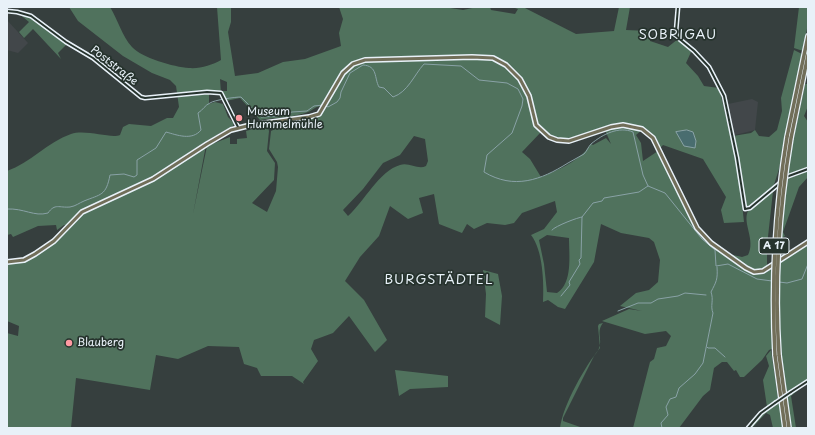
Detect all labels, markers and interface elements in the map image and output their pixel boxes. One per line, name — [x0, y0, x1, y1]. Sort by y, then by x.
district label: SOBRIGAU — [639, 27, 717, 43]
street label: Poststraße — [88, 43, 140, 89]
place label: Museum Hummelmühle — [247, 105, 323, 131]
marker: Museum Hummelmühle — [234, 113, 244, 123]
road number: A 17 — [759, 238, 789, 254]
district label: BURGSTÄDTEL — [385, 272, 493, 288]
place label: Blauberg — [77, 336, 124, 350]
marker: Blauberg — [64, 338, 74, 348]

